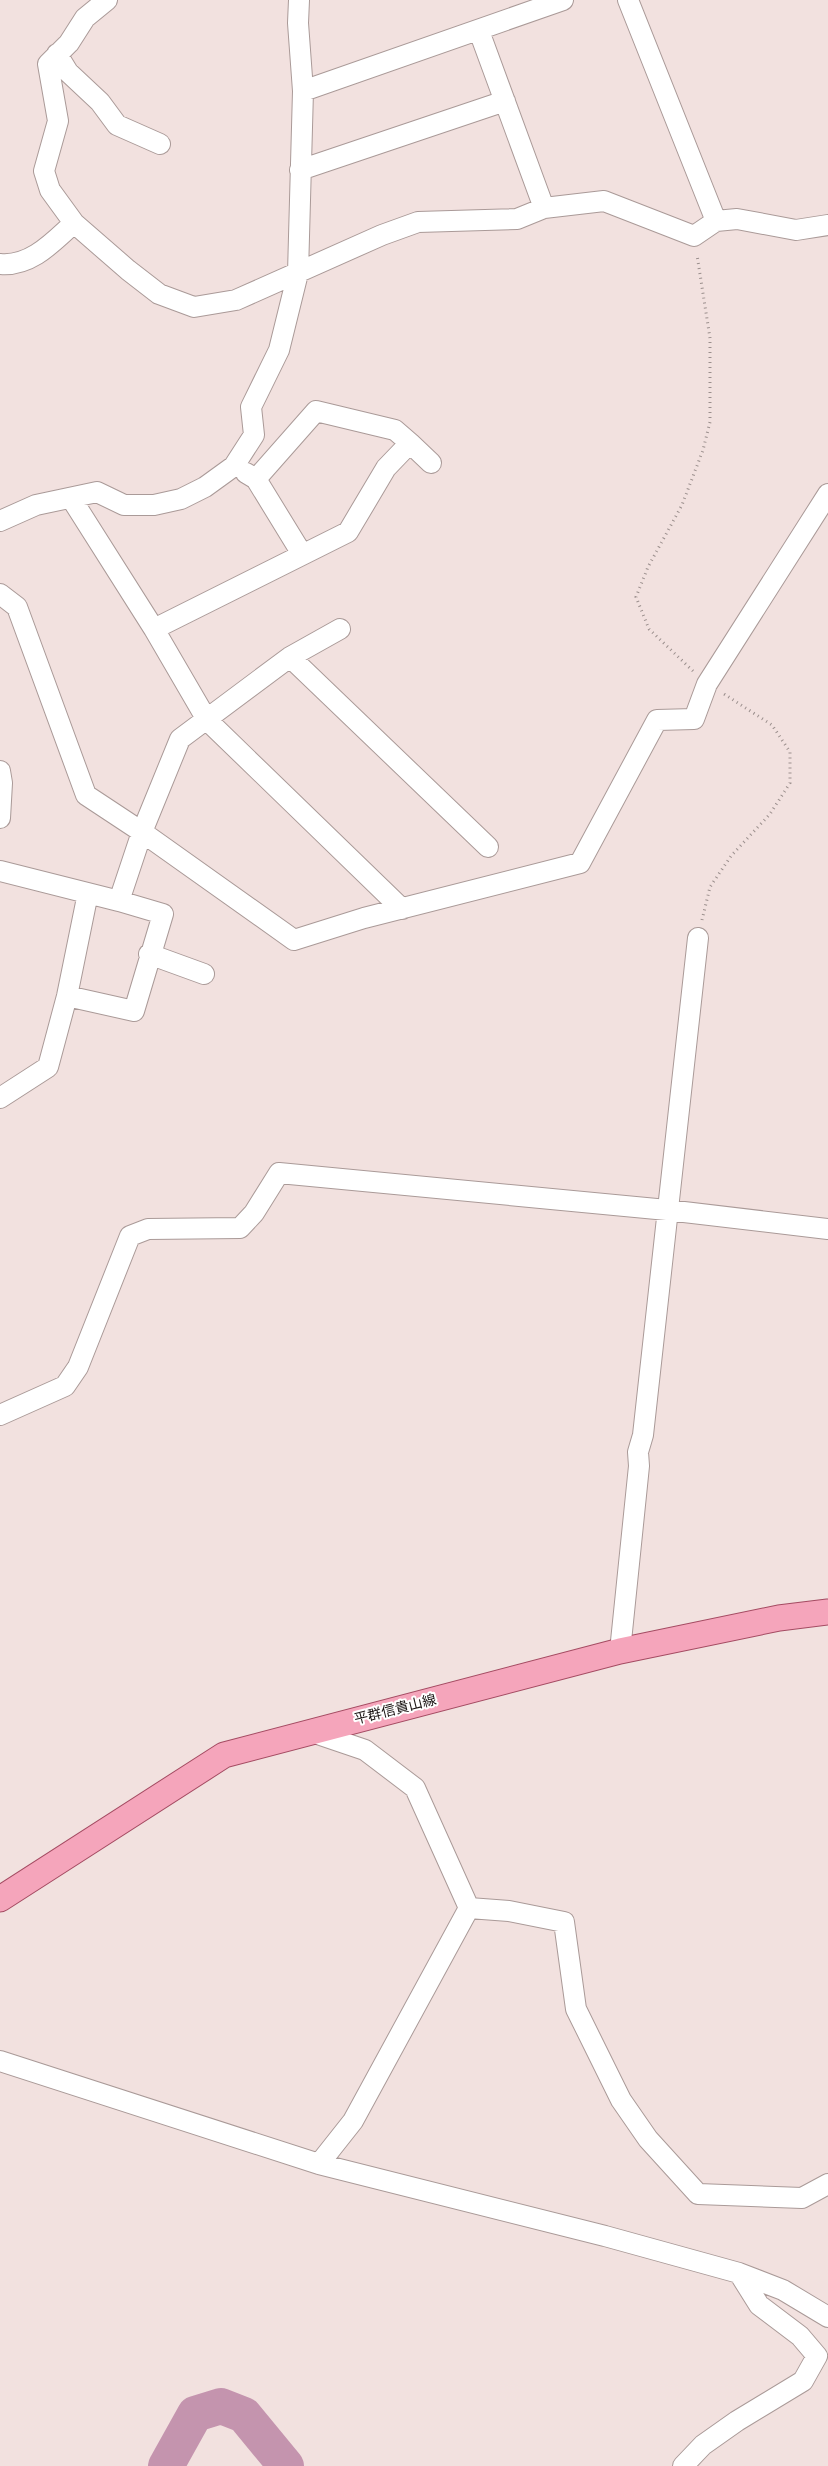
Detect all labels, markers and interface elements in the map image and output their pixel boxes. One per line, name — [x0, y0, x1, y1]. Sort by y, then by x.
street label: 平群信貴山線 — [352, 1691, 438, 1727]

